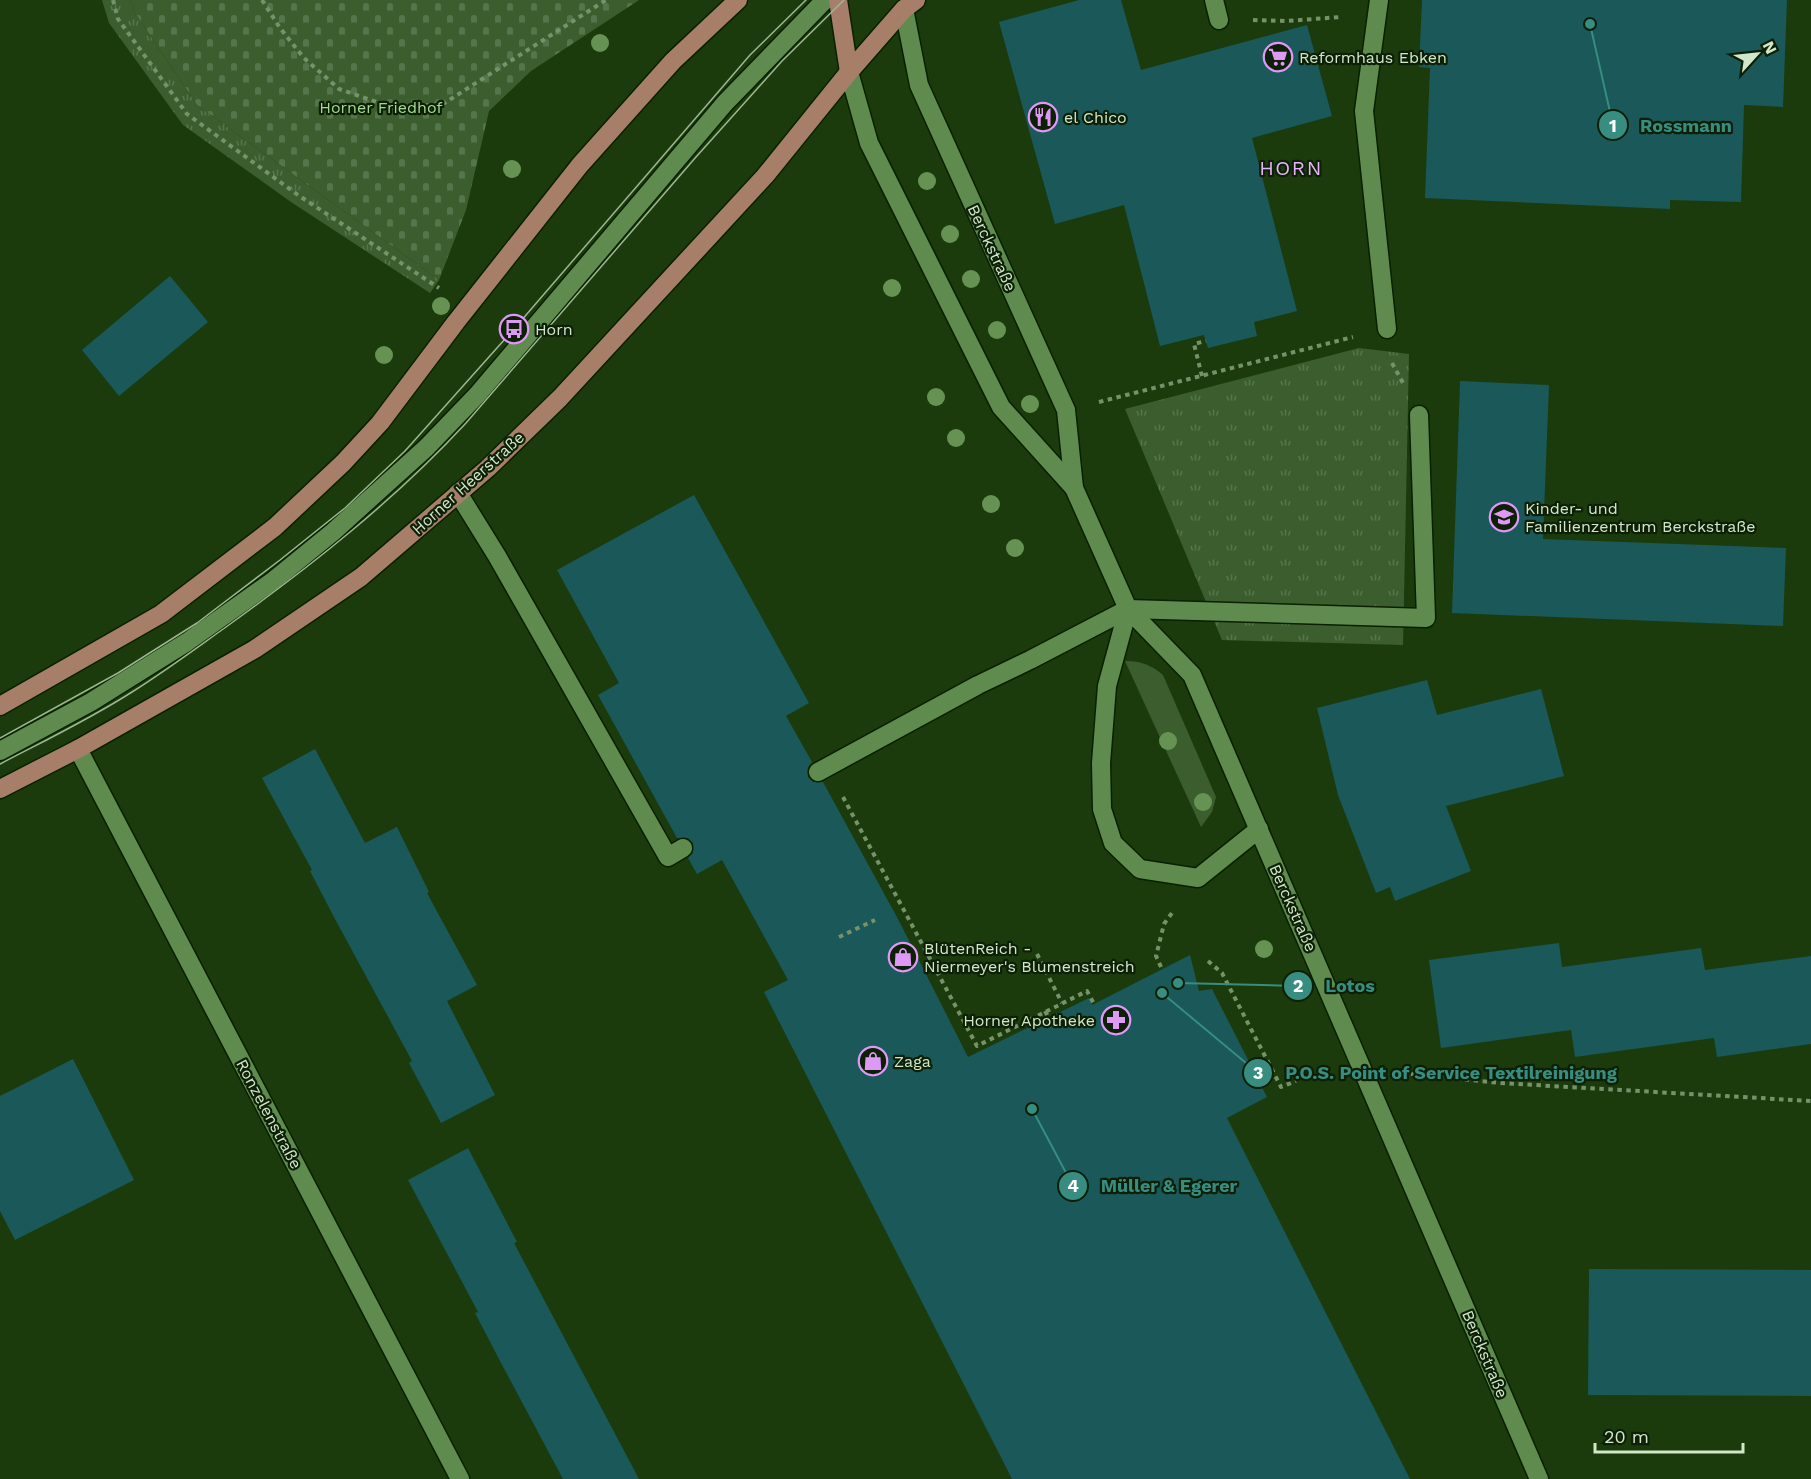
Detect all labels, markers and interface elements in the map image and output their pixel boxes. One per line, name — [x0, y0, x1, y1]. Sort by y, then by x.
north arrow — [1727, 24, 1787, 84]
text: N — [1759, 38, 1781, 57]
supermarket icon: Reformhaus Ebken — [1262, 41, 1294, 73]
place label: Reformhaus Ebken — [1299, 48, 1447, 67]
park label: Horner Friedhof — [319, 98, 443, 117]
restaurant icon: el Chico — [1027, 101, 1059, 133]
callout: Rossmann — [1598, 107, 1744, 143]
place label: el Chico — [1064, 108, 1127, 127]
text: 1 — [1609, 115, 1617, 136]
text: Rossmann — [1640, 115, 1732, 136]
district label: HORN — [1259, 156, 1323, 180]
street label: Berckstraße — [964, 202, 1020, 294]
bus stop icon: Horn — [498, 313, 530, 345]
place label: Horn — [535, 320, 573, 339]
street label: Horner Heerstraße — [408, 428, 528, 538]
place label: Kinder- und Familienzentrum Berckstraße — [1525, 499, 1755, 536]
school or university icon: Kinder- und Familienzentrum Berckstraße — [1488, 501, 1520, 533]
street label: Berckstraße — [1265, 861, 1321, 955]
place label: BlütenReich - Niermeyer's Blumenstreich — [924, 939, 1135, 976]
shop icon: BlütenReich - Niermeyer's Blumenstreich — [887, 941, 919, 973]
callout: Lotos — [1283, 968, 1386, 1004]
text: 2 — [1293, 975, 1303, 996]
text: Lotos — [1325, 975, 1375, 996]
pharmacy icon: Horner Apotheke — [1100, 1004, 1132, 1036]
place label: Horner Apotheke — [963, 1011, 1095, 1030]
shop icon: Zaga — [857, 1045, 889, 1077]
place label: Zaga — [894, 1052, 931, 1071]
callout: P.O.S. Point of Service Textilreinigung — [1243, 1055, 1629, 1091]
street label: Ronzelenstraße — [232, 1056, 306, 1172]
text: 3 — [1253, 1062, 1263, 1083]
text: P.O.S. Point of Service Textilreinigung — [1285, 1062, 1618, 1083]
callout: Müller & Egerer — [1058, 1168, 1249, 1204]
text: 4 — [1067, 1175, 1079, 1196]
text: Müller & Egerer — [1101, 1175, 1238, 1196]
street label: Berckstraße — [1458, 1307, 1512, 1401]
scale bar — [1595, 1416, 1744, 1454]
text: 20 m — [1604, 1426, 1649, 1447]

